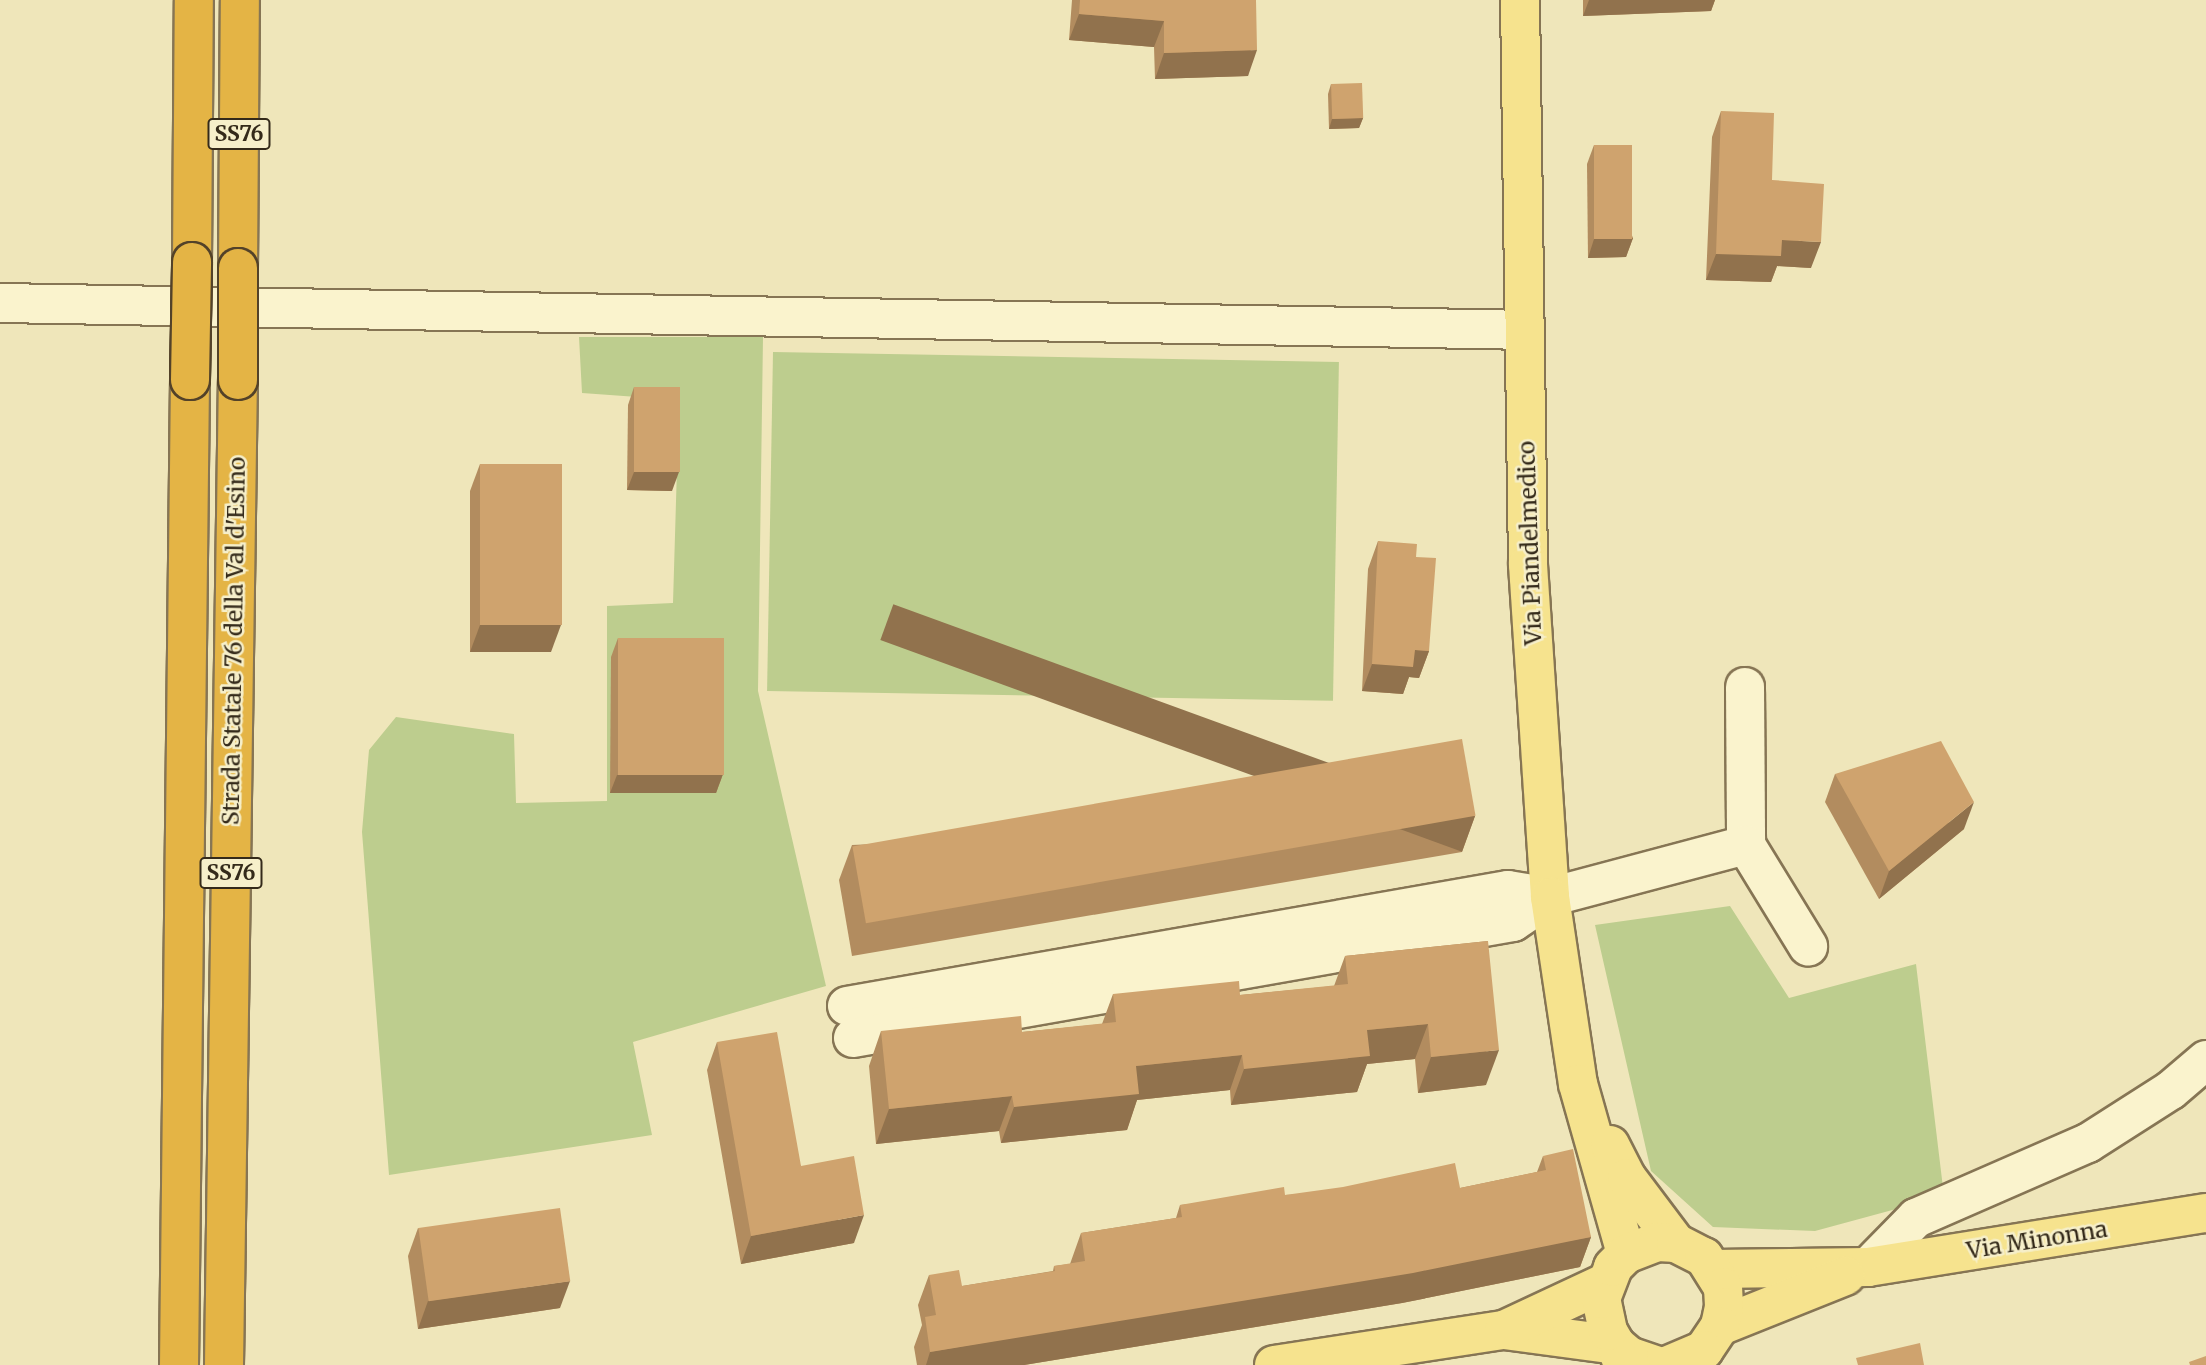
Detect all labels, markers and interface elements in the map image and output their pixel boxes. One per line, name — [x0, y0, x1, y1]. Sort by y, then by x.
road number: SS76 — [208, 116, 270, 152]
street label: Via Piandelmedico — [1513, 440, 1547, 646]
street label: Strada Statale 76 della Val d'Esino — [217, 457, 251, 825]
road number: SS76 — [200, 856, 262, 890]
street label: Via Minonna — [1965, 1215, 2109, 1265]

